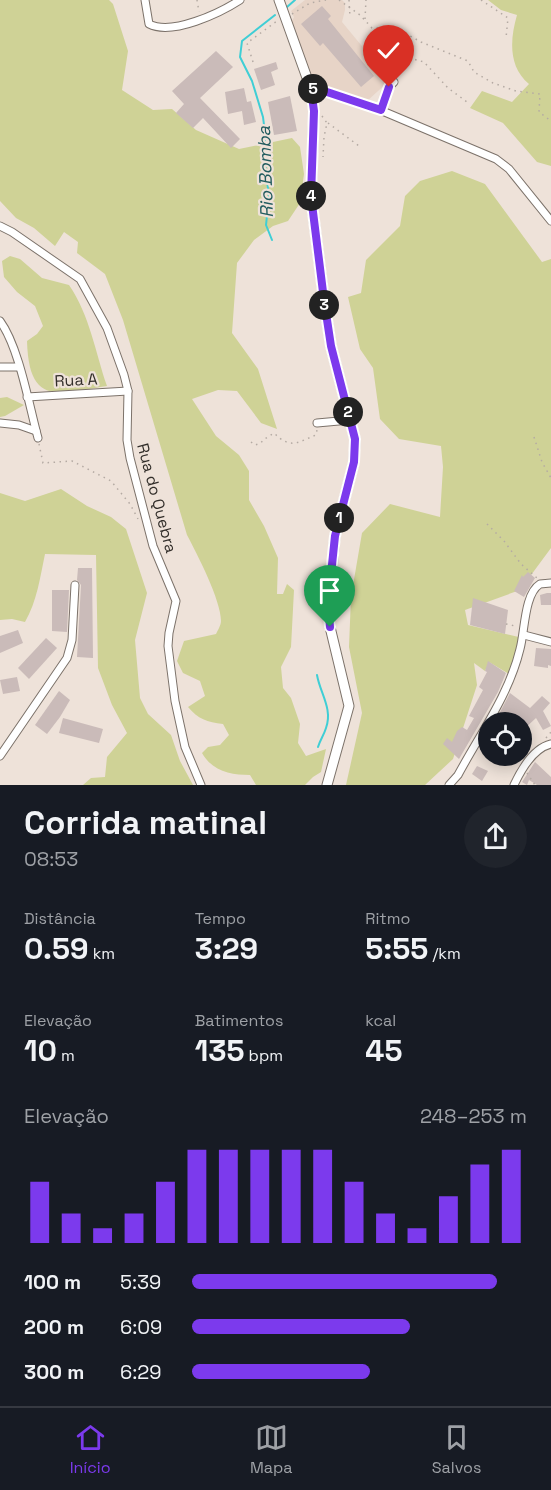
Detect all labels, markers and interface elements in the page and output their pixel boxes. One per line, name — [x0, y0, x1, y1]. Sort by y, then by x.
pin — [363, 25, 414, 87]
icon: check — [372, 34, 405, 67]
pin: 5 — [298, 74, 328, 104]
text: 5 — [308, 78, 318, 99]
water label: Rio Bomba — [252, 125, 278, 218]
pin: 4 — [296, 181, 326, 211]
text: 4 — [306, 185, 316, 206]
pin: 3 — [309, 290, 339, 320]
text: 3 — [319, 294, 329, 315]
street label: Rua A — [54, 368, 98, 392]
pin: 2 — [333, 397, 363, 427]
text: 2 — [343, 401, 353, 422]
street label: Rua do Quebra — [132, 441, 182, 555]
pin: 1 — [324, 503, 354, 533]
text: 1 — [335, 507, 343, 528]
pin — [304, 565, 355, 627]
icon: arrive — [313, 574, 346, 607]
map controls — [478, 712, 532, 766]
button: locate — [478, 712, 532, 766]
text: Corrida matinal — [24, 802, 267, 844]
button: share — [464, 805, 527, 868]
text: 08:53 — [24, 846, 78, 872]
text: Distância — [24, 908, 96, 929]
text: Tempo — [195, 908, 246, 929]
text: Ritmo — [365, 908, 410, 929]
text: 0.59 — [24, 929, 89, 968]
text: 3:29 — [195, 929, 258, 968]
text: 5:55 — [365, 929, 428, 968]
text: km — [89, 943, 115, 964]
text: /km — [428, 943, 461, 964]
text: Elevação — [24, 1010, 92, 1031]
text: Batimentos — [195, 1010, 283, 1031]
text: kcal — [365, 1010, 396, 1031]
text: 10 — [24, 1031, 57, 1070]
text: 135 — [195, 1031, 244, 1070]
text: 45 — [365, 1031, 402, 1070]
text: m — [57, 1045, 75, 1066]
text: bpm — [244, 1045, 283, 1066]
text: Elevação — [24, 1103, 109, 1129]
text: 248–253 m — [420, 1103, 527, 1129]
text: 100 m — [24, 1269, 81, 1295]
text: 5:39 — [120, 1269, 161, 1295]
text: 200 m — [24, 1314, 84, 1340]
text: 6:09 — [120, 1314, 162, 1340]
text: 300 m — [24, 1359, 84, 1385]
text: 6:29 — [120, 1359, 162, 1385]
tab: Início — [70, 1421, 111, 1478]
tab: Mapa — [250, 1421, 293, 1478]
tab: Salvos — [432, 1421, 481, 1478]

